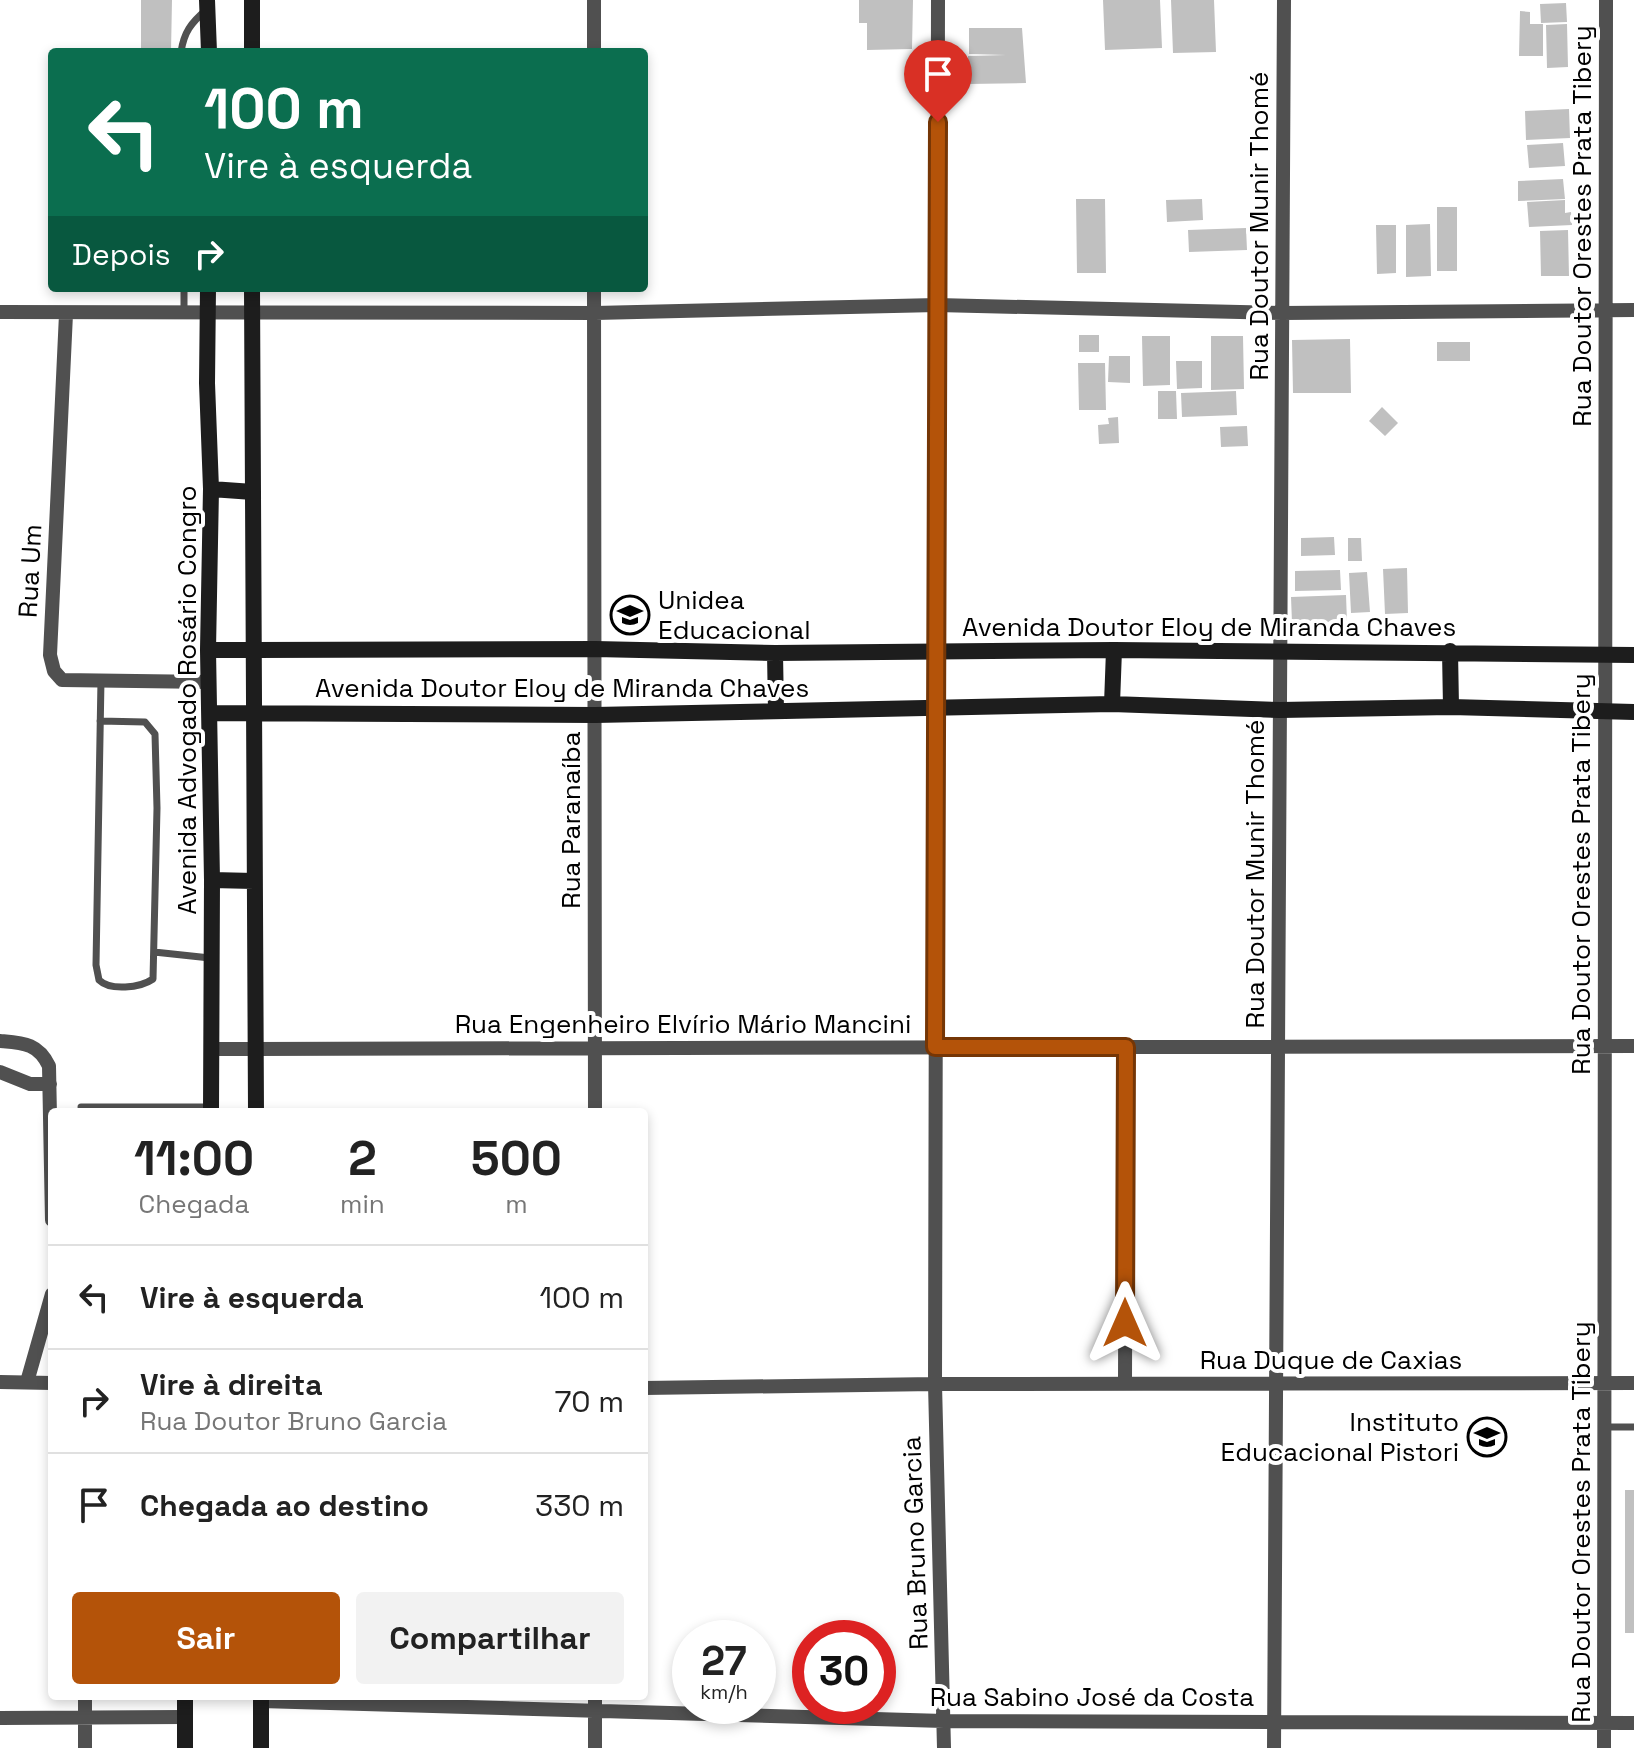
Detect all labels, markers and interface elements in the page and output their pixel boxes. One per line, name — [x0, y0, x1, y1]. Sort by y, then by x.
street label: Rua Doutor Orestes Prata Tibery — [1565, 25, 1599, 427]
pin — [904, 40, 972, 122]
icon: arrive — [916, 52, 960, 96]
street label: Rua Doutor Munir Thomé — [1242, 72, 1276, 380]
text: 100 m — [204, 73, 364, 144]
icon: left — [72, 80, 176, 184]
text: Vire à esquerda — [204, 143, 472, 189]
icon: right — [187, 232, 231, 276]
text: Depois — [72, 235, 171, 274]
street label: Avenida Advogado Rosário Congro — [170, 485, 204, 915]
street label: Rua Um — [11, 523, 49, 619]
place label: Unidea Educacional — [658, 583, 811, 647]
school or university icon: Unidea Educacional — [609, 594, 651, 636]
street label: Avenida Doutor Eloy de Miranda Chaves — [962, 610, 1456, 644]
street label: Avenida Doutor Eloy de Miranda Chaves — [315, 671, 809, 705]
street label: Rua Doutor Orestes Prata Tibery — [1564, 673, 1598, 1075]
street label: Rua Doutor Munir Thomé — [1238, 720, 1272, 1028]
street label: Rua Paranaíba — [554, 731, 588, 909]
street label: Rua Engenheiro Elvírio Mário Mancini — [455, 1007, 911, 1041]
text: 11:00 — [134, 1128, 254, 1189]
text: 2 — [348, 1128, 377, 1189]
text: 500 — [471, 1128, 562, 1189]
text: Chegada — [139, 1187, 250, 1221]
text: min — [340, 1187, 385, 1221]
text: m — [505, 1187, 528, 1221]
icon: left — [72, 1275, 116, 1319]
text: Vire à esquerda — [140, 1278, 364, 1317]
text: 100 m — [539, 1278, 624, 1317]
position arrow — [1083, 1281, 1167, 1365]
street label: Rua Doutor Orestes Prata Tibery — [1564, 1321, 1598, 1723]
street label: Rua Duque de Caxias — [1200, 1343, 1462, 1377]
text: Vire à direita — [140, 1365, 323, 1404]
icon: right — [72, 1379, 116, 1423]
text: 70 m — [555, 1382, 624, 1421]
text: Rua Doutor Bruno Garcia — [140, 1404, 447, 1438]
place label: Instituto Educacional Pistori — [1221, 1405, 1459, 1469]
school or university icon: Instituto Educacional Pistori — [1466, 1416, 1508, 1458]
street label: Rua Bruno Garcia — [894, 1436, 936, 1650]
icon: arrive — [72, 1483, 116, 1527]
text: Chegada ao destino — [140, 1486, 429, 1525]
text: 330 m — [535, 1486, 624, 1525]
button: Sair — [72, 1592, 340, 1684]
button: Compartilhar — [356, 1592, 624, 1684]
speed limit sign: 30 — [792, 1620, 896, 1724]
text: 27 — [701, 1636, 747, 1687]
text: km/h — [700, 1679, 748, 1705]
street label: Rua Sabino José da Costa — [930, 1680, 1254, 1714]

